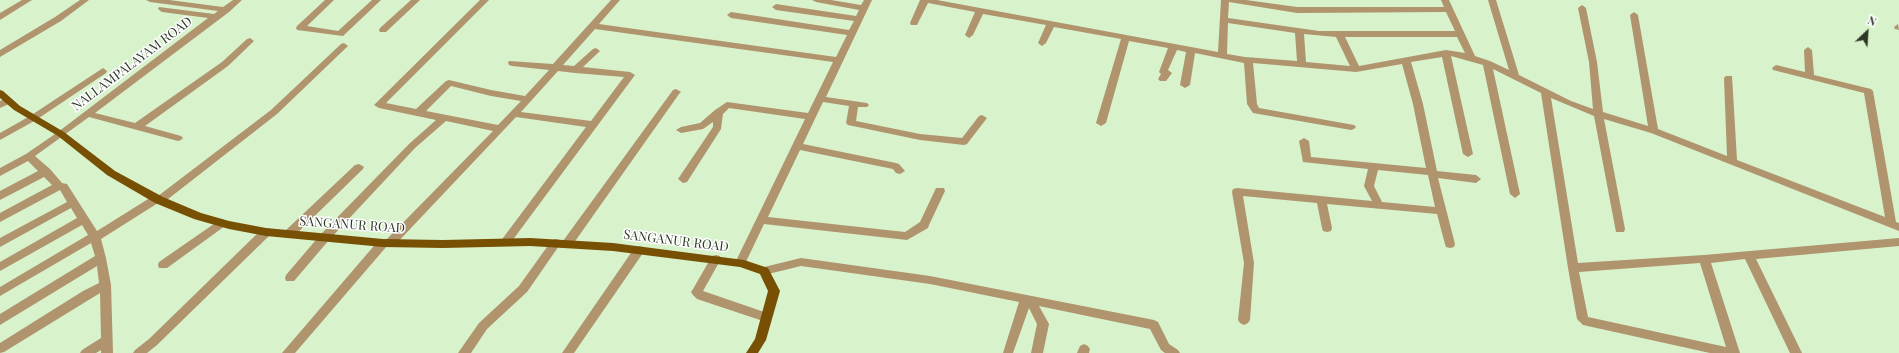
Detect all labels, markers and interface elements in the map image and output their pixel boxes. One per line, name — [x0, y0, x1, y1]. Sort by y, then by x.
north arrow — [1847, 12, 1887, 52]
text: N — [1866, 12, 1879, 29]
street label: NALLAMPALAYAM ROAD — [69, 14, 195, 114]
street label: SANGANUR ROAD — [299, 214, 405, 236]
street label: SANGANUR ROAD — [622, 227, 730, 255]

